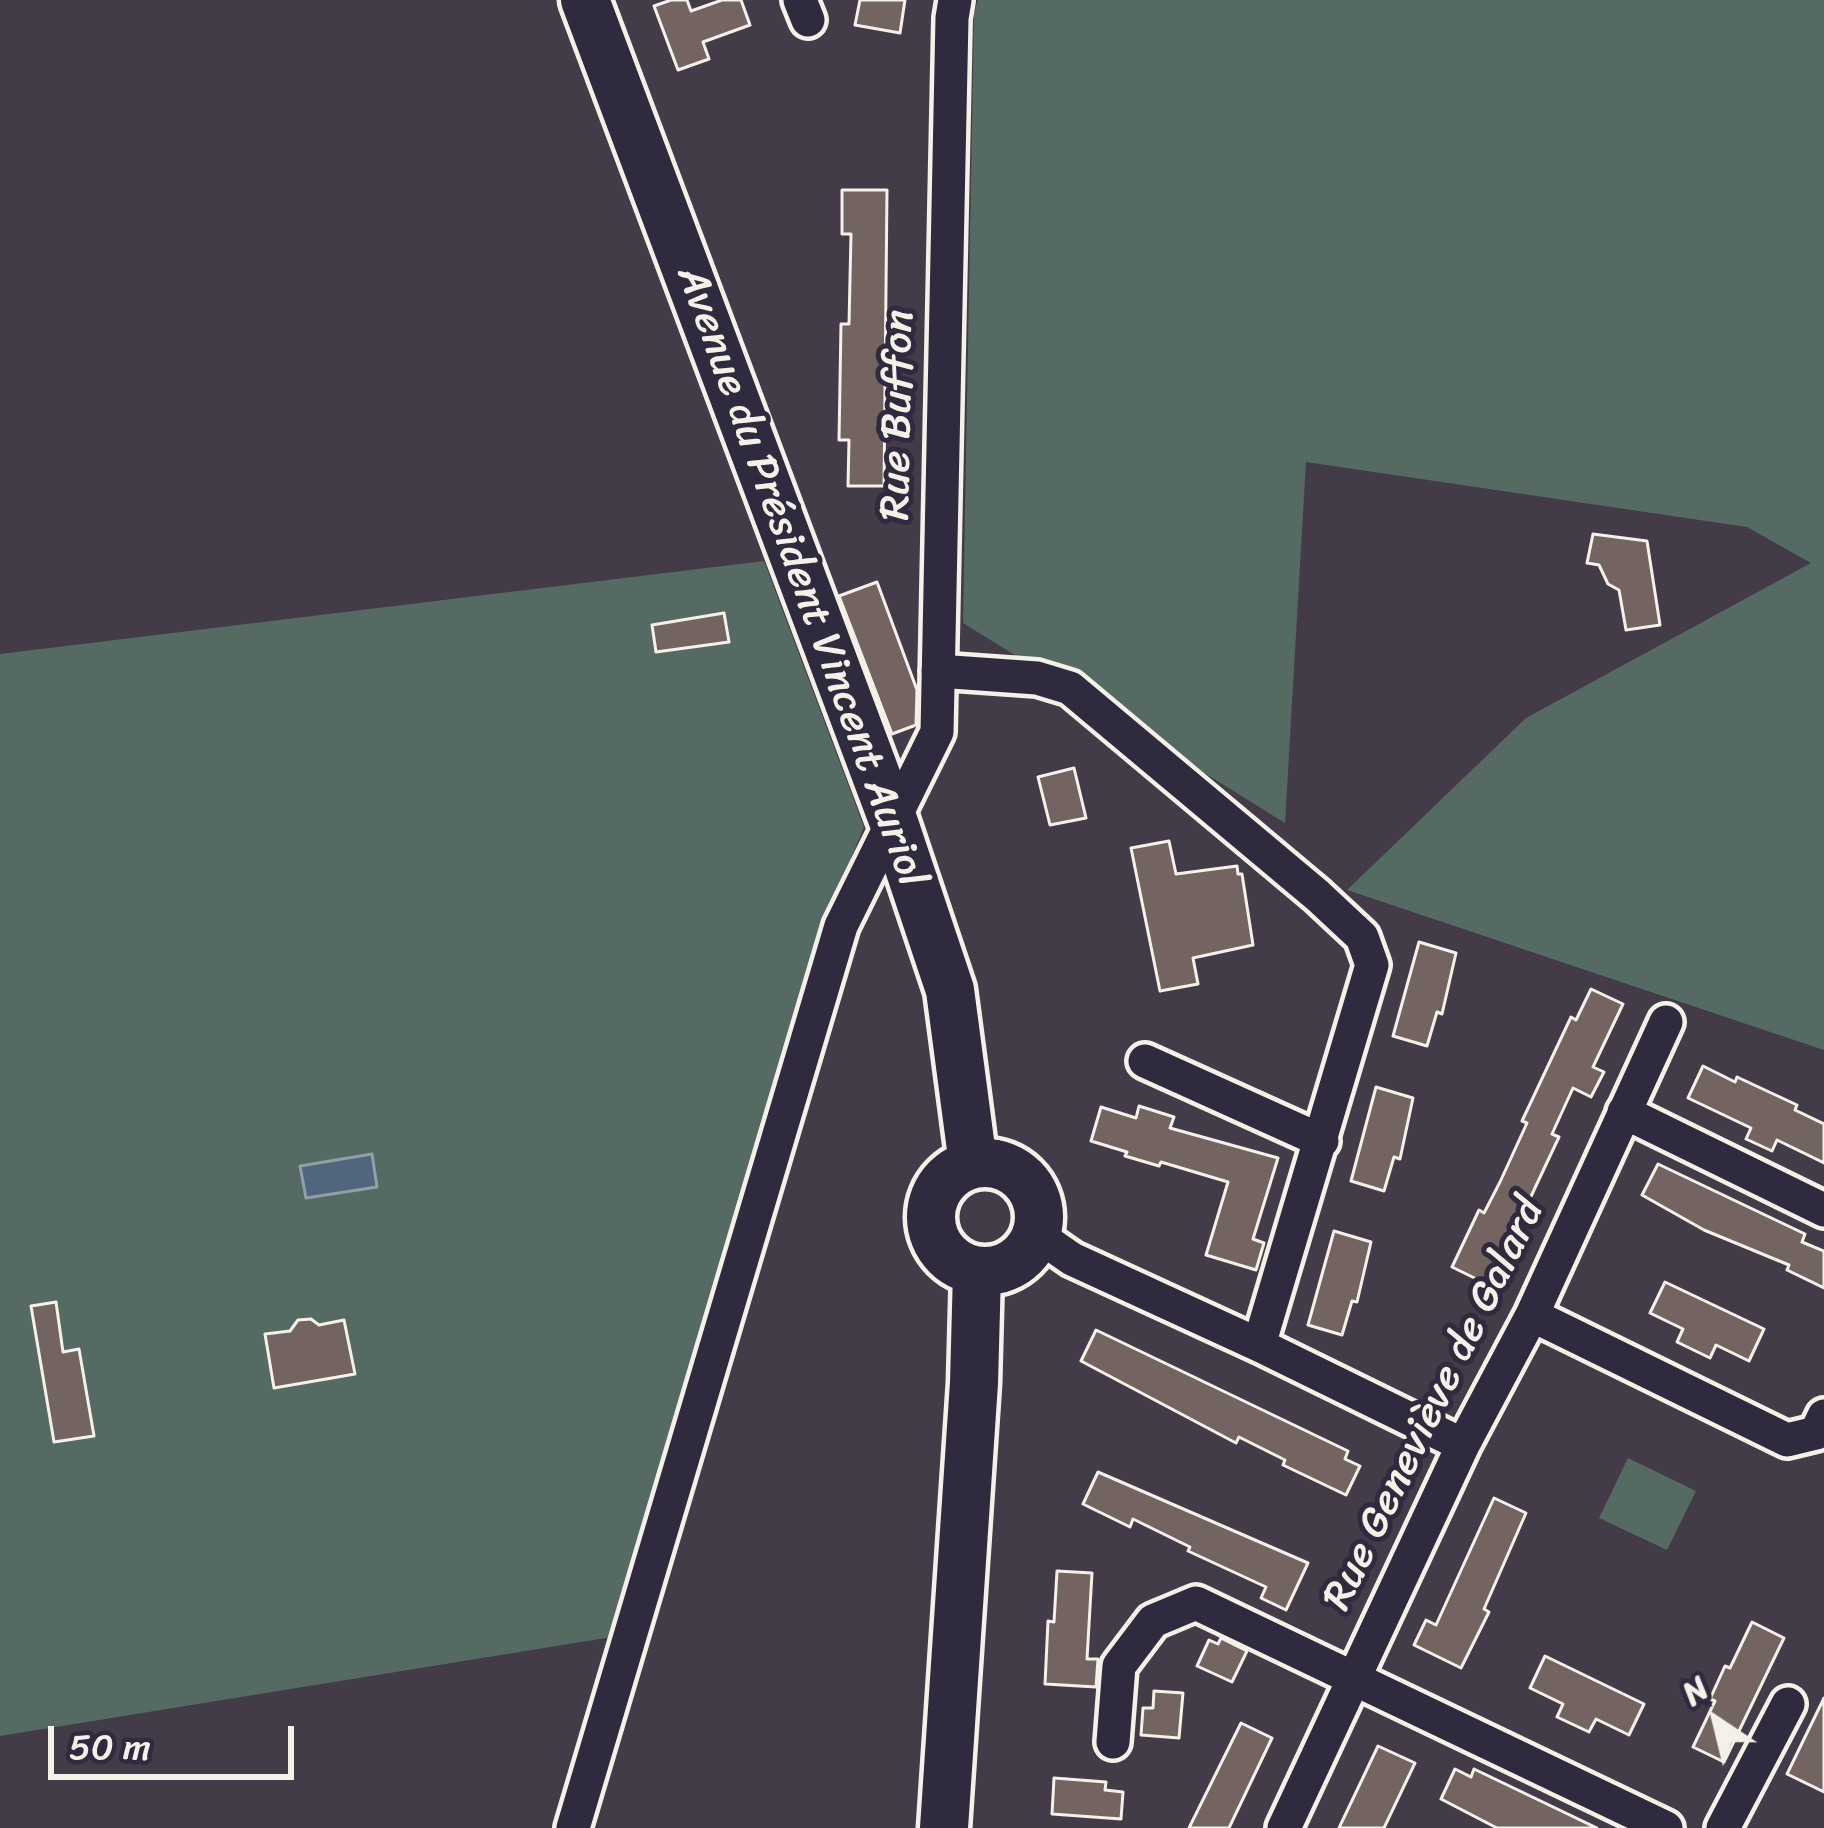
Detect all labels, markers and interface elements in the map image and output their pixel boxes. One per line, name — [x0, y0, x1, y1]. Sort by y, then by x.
street label: Avenue du Président Vincent Auriol — [664, 260, 936, 894]
street label: Rue Buffon — [872, 309, 926, 521]
street label: Rue Geneviève de Galard — [1313, 1191, 1557, 1619]
north arrow — [1656, 1660, 1776, 1780]
text: N — [1669, 1660, 1721, 1721]
scale bar — [54, 1702, 300, 1776]
text: 50 m — [69, 1715, 151, 1779]

